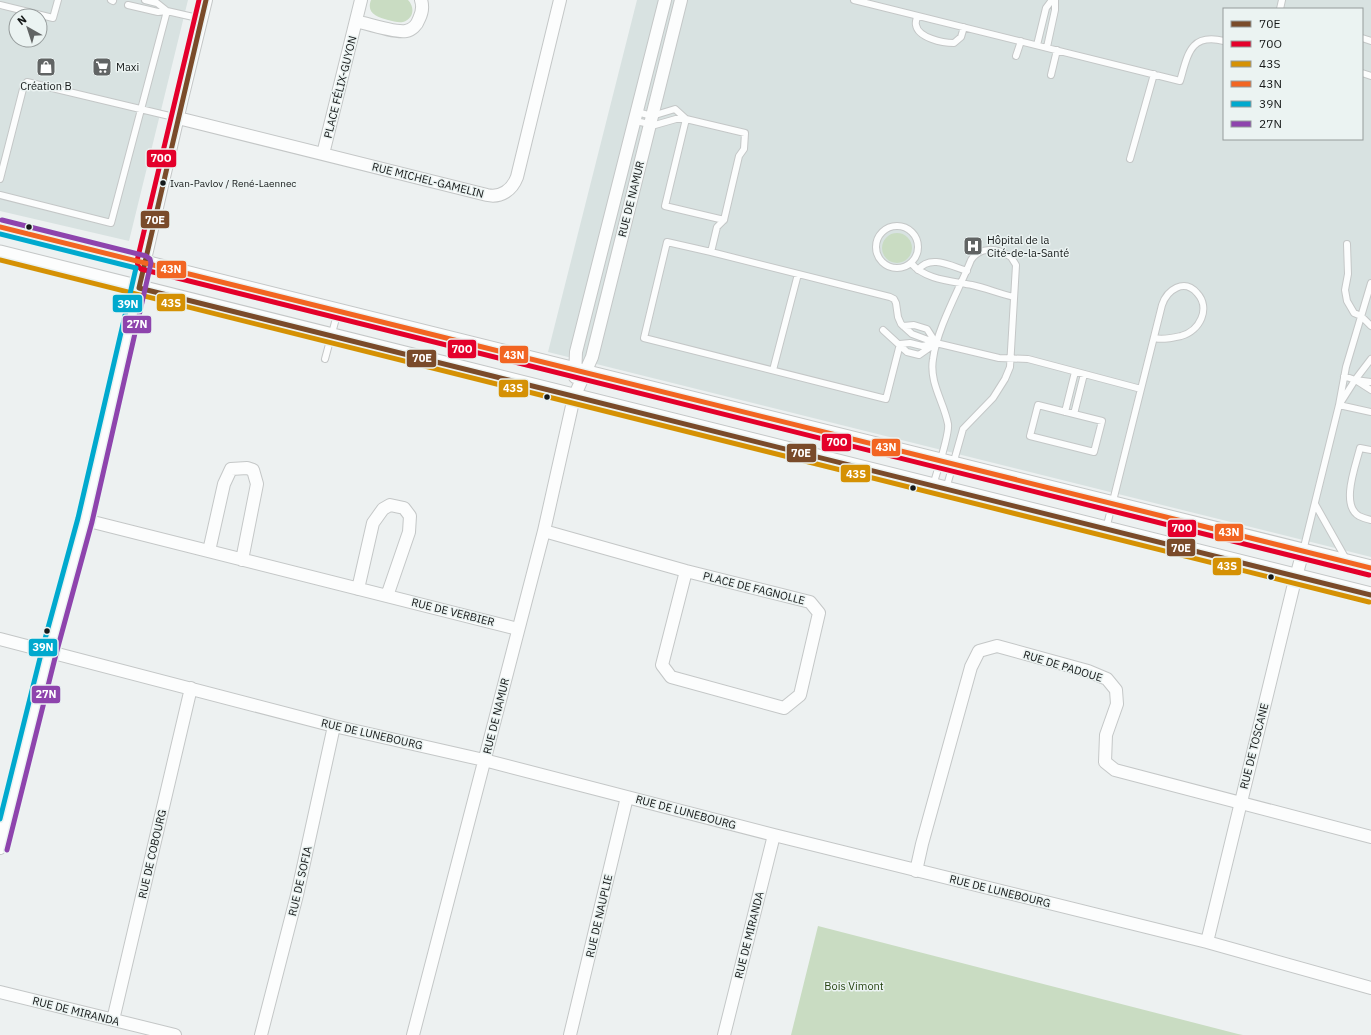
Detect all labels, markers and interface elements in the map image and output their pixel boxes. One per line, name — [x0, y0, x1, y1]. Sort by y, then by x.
north arrow — [8, 8, 48, 48]
legend — [1223, 8, 1363, 140]
text: N — [14, 12, 29, 28]
text: 70E — [1259, 16, 1280, 31]
street label: PLACE FÉLIX-GUYON — [320, 34, 360, 140]
text: 70O — [1259, 36, 1282, 51]
shop icon: Création B — [35, 56, 57, 78]
supermarket icon: Maxi — [91, 56, 113, 78]
text: 43S — [1259, 56, 1280, 71]
place label: Maxi — [116, 60, 139, 74]
text: 43N — [1259, 76, 1282, 91]
place label: Création B — [20, 79, 72, 93]
text: 39N — [1259, 96, 1282, 111]
text: 27N — [1259, 116, 1282, 131]
line badge: 70O — [146, 149, 177, 168]
text: 70O — [150, 151, 172, 165]
street label: RUE MICHEL-GAMELIN — [370, 159, 486, 201]
street label: RUE DE NAMUR — [615, 159, 647, 239]
place label: Ivan-Pavlov / René-Laennec — [170, 177, 296, 190]
marker: Ivan-Pavlov / René-Laennec — [158, 178, 168, 188]
line badge: 70E — [140, 210, 170, 229]
text: 70E — [145, 213, 165, 227]
unlabelled marker — [24, 222, 34, 232]
place label: Hôpital de la Cité-de-la-Santé — [987, 233, 1069, 260]
hospital icon: Hôpital de la Cité-de-la-Santé — [962, 235, 984, 257]
line badge: 43N — [156, 260, 187, 279]
text: 43N — [160, 262, 182, 276]
line badge: 43S — [156, 293, 186, 312]
line badge: 39N — [112, 294, 143, 313]
text: 43S — [161, 296, 181, 310]
text: 39N — [117, 297, 139, 311]
line badge: 27N — [122, 315, 152, 334]
text: 27N — [126, 317, 148, 331]
line badge: 70O — [447, 339, 477, 359]
text: 70O — [451, 342, 473, 356]
line badge: 43N — [499, 345, 529, 364]
text: 43N — [503, 348, 525, 362]
line badge: 70E — [406, 349, 437, 368]
text: 70E — [412, 351, 432, 365]
line badge: 43S — [498, 379, 529, 398]
text: 43S — [503, 381, 523, 395]
unlabelled marker — [542, 392, 552, 402]
line badge: 70O — [821, 433, 852, 452]
text: 70O — [826, 435, 848, 449]
line badge: 43N — [871, 438, 901, 457]
text: 43N — [875, 440, 897, 454]
line badge: 70E — [786, 443, 817, 463]
text: 70E — [791, 446, 811, 460]
line badge: 43S — [840, 464, 871, 483]
text: 43S — [846, 467, 866, 481]
unlabelled marker — [908, 483, 918, 493]
line badge: 70O — [1167, 519, 1197, 538]
text: 70O — [1171, 521, 1193, 535]
line badge: 43N — [1214, 523, 1244, 542]
text: 43N — [1218, 525, 1240, 539]
line badge: 70E — [1166, 538, 1196, 557]
text: 70E — [1171, 541, 1191, 555]
line badge: 43S — [1212, 557, 1242, 576]
text: 43S — [1217, 559, 1237, 573]
street label: PLACE DE FAGNOLLE — [702, 569, 806, 607]
unlabelled marker — [1266, 572, 1276, 582]
street label: RUE DE VERBIER — [410, 595, 496, 629]
unlabelled marker — [42, 626, 52, 636]
line badge: 39N — [28, 638, 58, 657]
text: 39N — [32, 640, 54, 654]
street label: RUE DE PADOUE — [1022, 647, 1104, 685]
street label: RUE DE NAMUR — [480, 676, 512, 756]
line badge: 27N — [31, 685, 61, 704]
text: 27N — [35, 687, 57, 701]
street label: RUE DE TOSCANE — [1237, 702, 1271, 790]
street label: RUE DE LUNEBOURG — [320, 716, 424, 752]
street label: RUE DE LUNEBOURG — [634, 792, 738, 832]
street label: RUE DE COBOURG — [135, 808, 169, 900]
street label: RUE DE SOFIA — [285, 845, 315, 917]
street label: RUE DE LUNEBOURG — [948, 872, 1052, 910]
street label: RUE DE NAUPLIE — [583, 873, 615, 959]
street label: RUE DE MIRANDA — [731, 890, 767, 980]
park label: Bois Vimont — [824, 979, 884, 993]
street label: RUE DE MIRANDA — [31, 993, 121, 1029]

